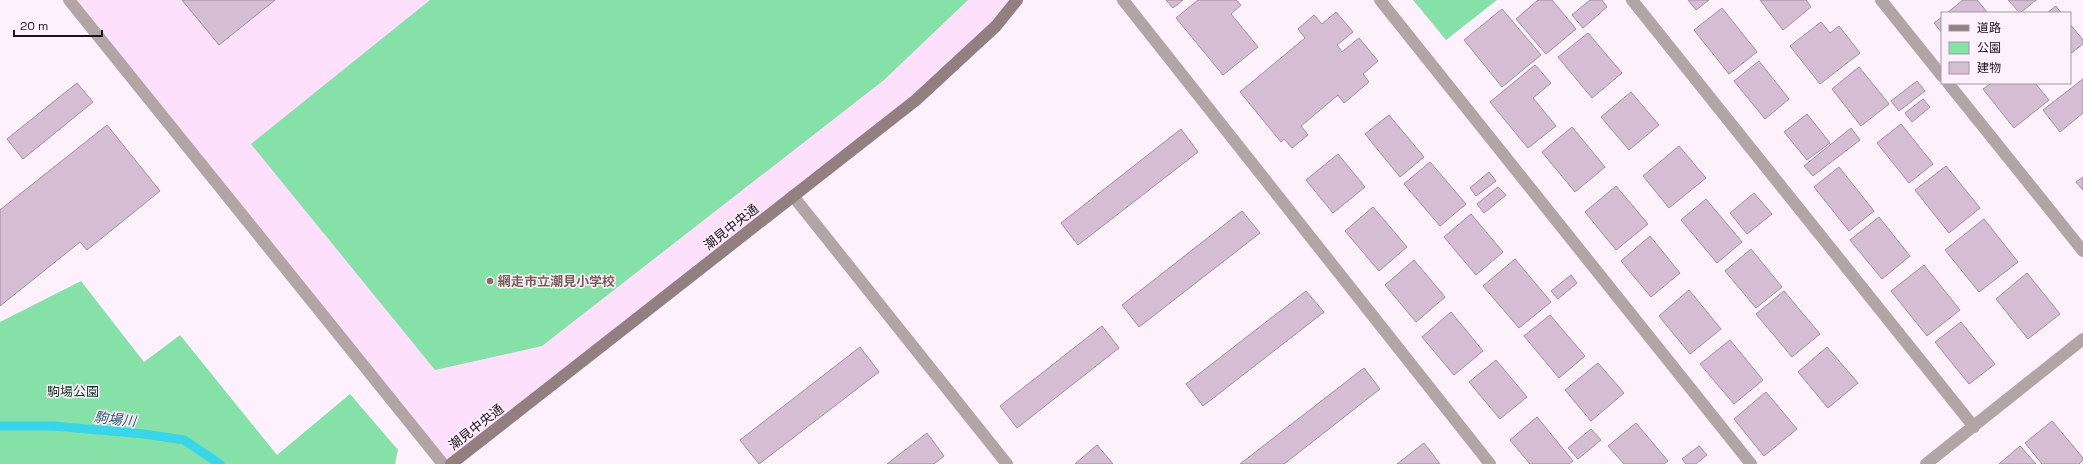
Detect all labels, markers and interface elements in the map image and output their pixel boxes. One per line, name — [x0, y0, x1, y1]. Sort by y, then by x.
scale bar — [14, 12, 102, 38]
legend — [1941, 12, 2071, 84]
text: 20 m — [20, 18, 48, 34]
text: 道路 — [1977, 20, 2001, 36]
text: 公園 — [1977, 40, 2001, 56]
text: 建物 — [1977, 60, 2001, 76]
street label: 潮見中央通 — [700, 200, 762, 254]
place label: 網走市立潮見小学校 — [497, 273, 615, 290]
marker: 網走市立潮見小学校 — [485, 276, 495, 286]
park label: 駒場公園 — [47, 383, 99, 400]
street label: 潮見中央通 — [445, 400, 507, 454]
water label: 駒場川 — [93, 408, 139, 430]

